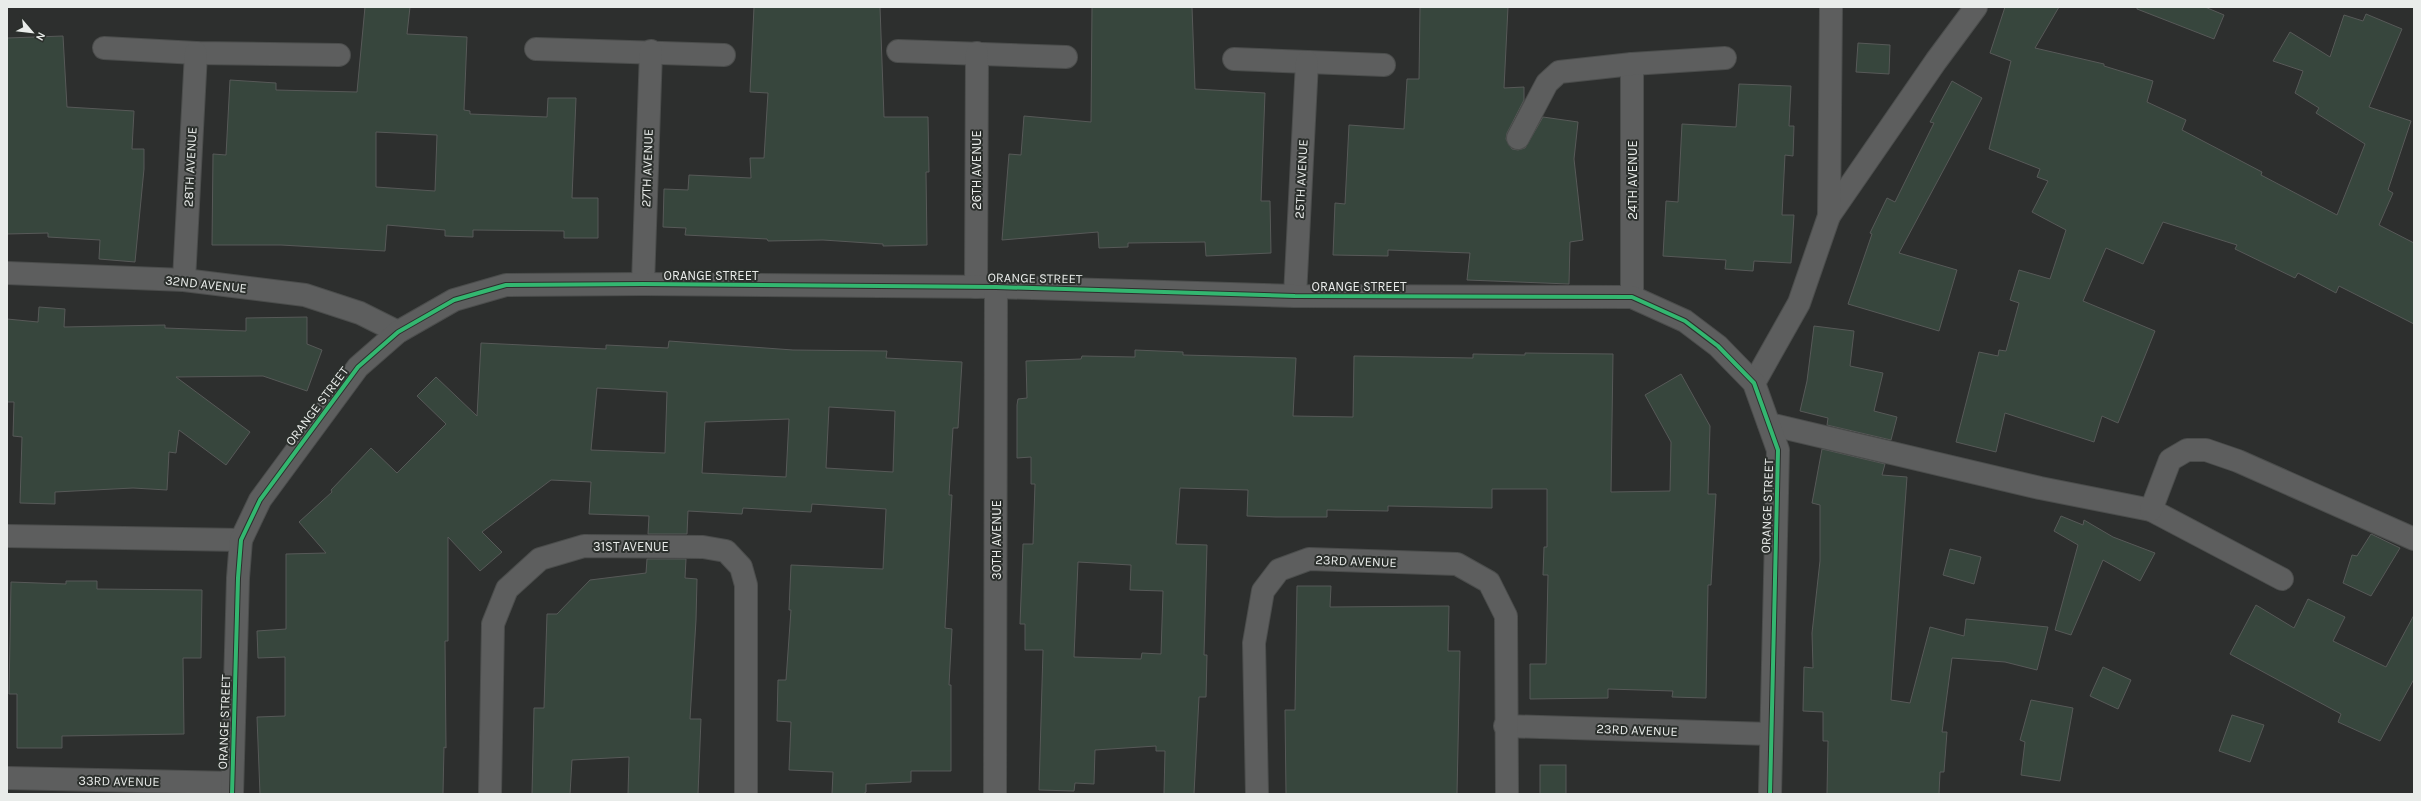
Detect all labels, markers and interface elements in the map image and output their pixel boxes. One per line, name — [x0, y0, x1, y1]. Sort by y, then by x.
north arrow — [12, 12, 52, 52]
text: N — [33, 30, 48, 43]
street label: 28TH AVENUE — [180, 127, 200, 207]
street label: 27TH AVENUE — [638, 129, 656, 207]
street label: 26TH AVENUE — [969, 130, 984, 210]
street label: 25TH AVENUE — [1291, 139, 1311, 219]
street label: 24TH AVENUE — [1625, 140, 1640, 220]
street label: ORANGE STREET — [664, 268, 759, 283]
street label: ORANGE STREET — [987, 270, 1083, 286]
street label: 32ND AVENUE — [164, 272, 248, 296]
street label: ORANGE STREET — [1312, 279, 1407, 294]
street label: ORANGE STREET — [282, 363, 352, 448]
street label: ORANGE STREET — [1758, 458, 1776, 554]
street label: 30TH AVENUE — [989, 500, 1004, 580]
street label: 31ST AVENUE — [593, 539, 669, 554]
street label: 23RD AVENUE — [1315, 552, 1397, 570]
street label: ORANGE STREET — [215, 674, 233, 770]
street label: 23RD AVENUE — [1596, 721, 1678, 739]
street label: 33RD AVENUE — [78, 773, 160, 789]

